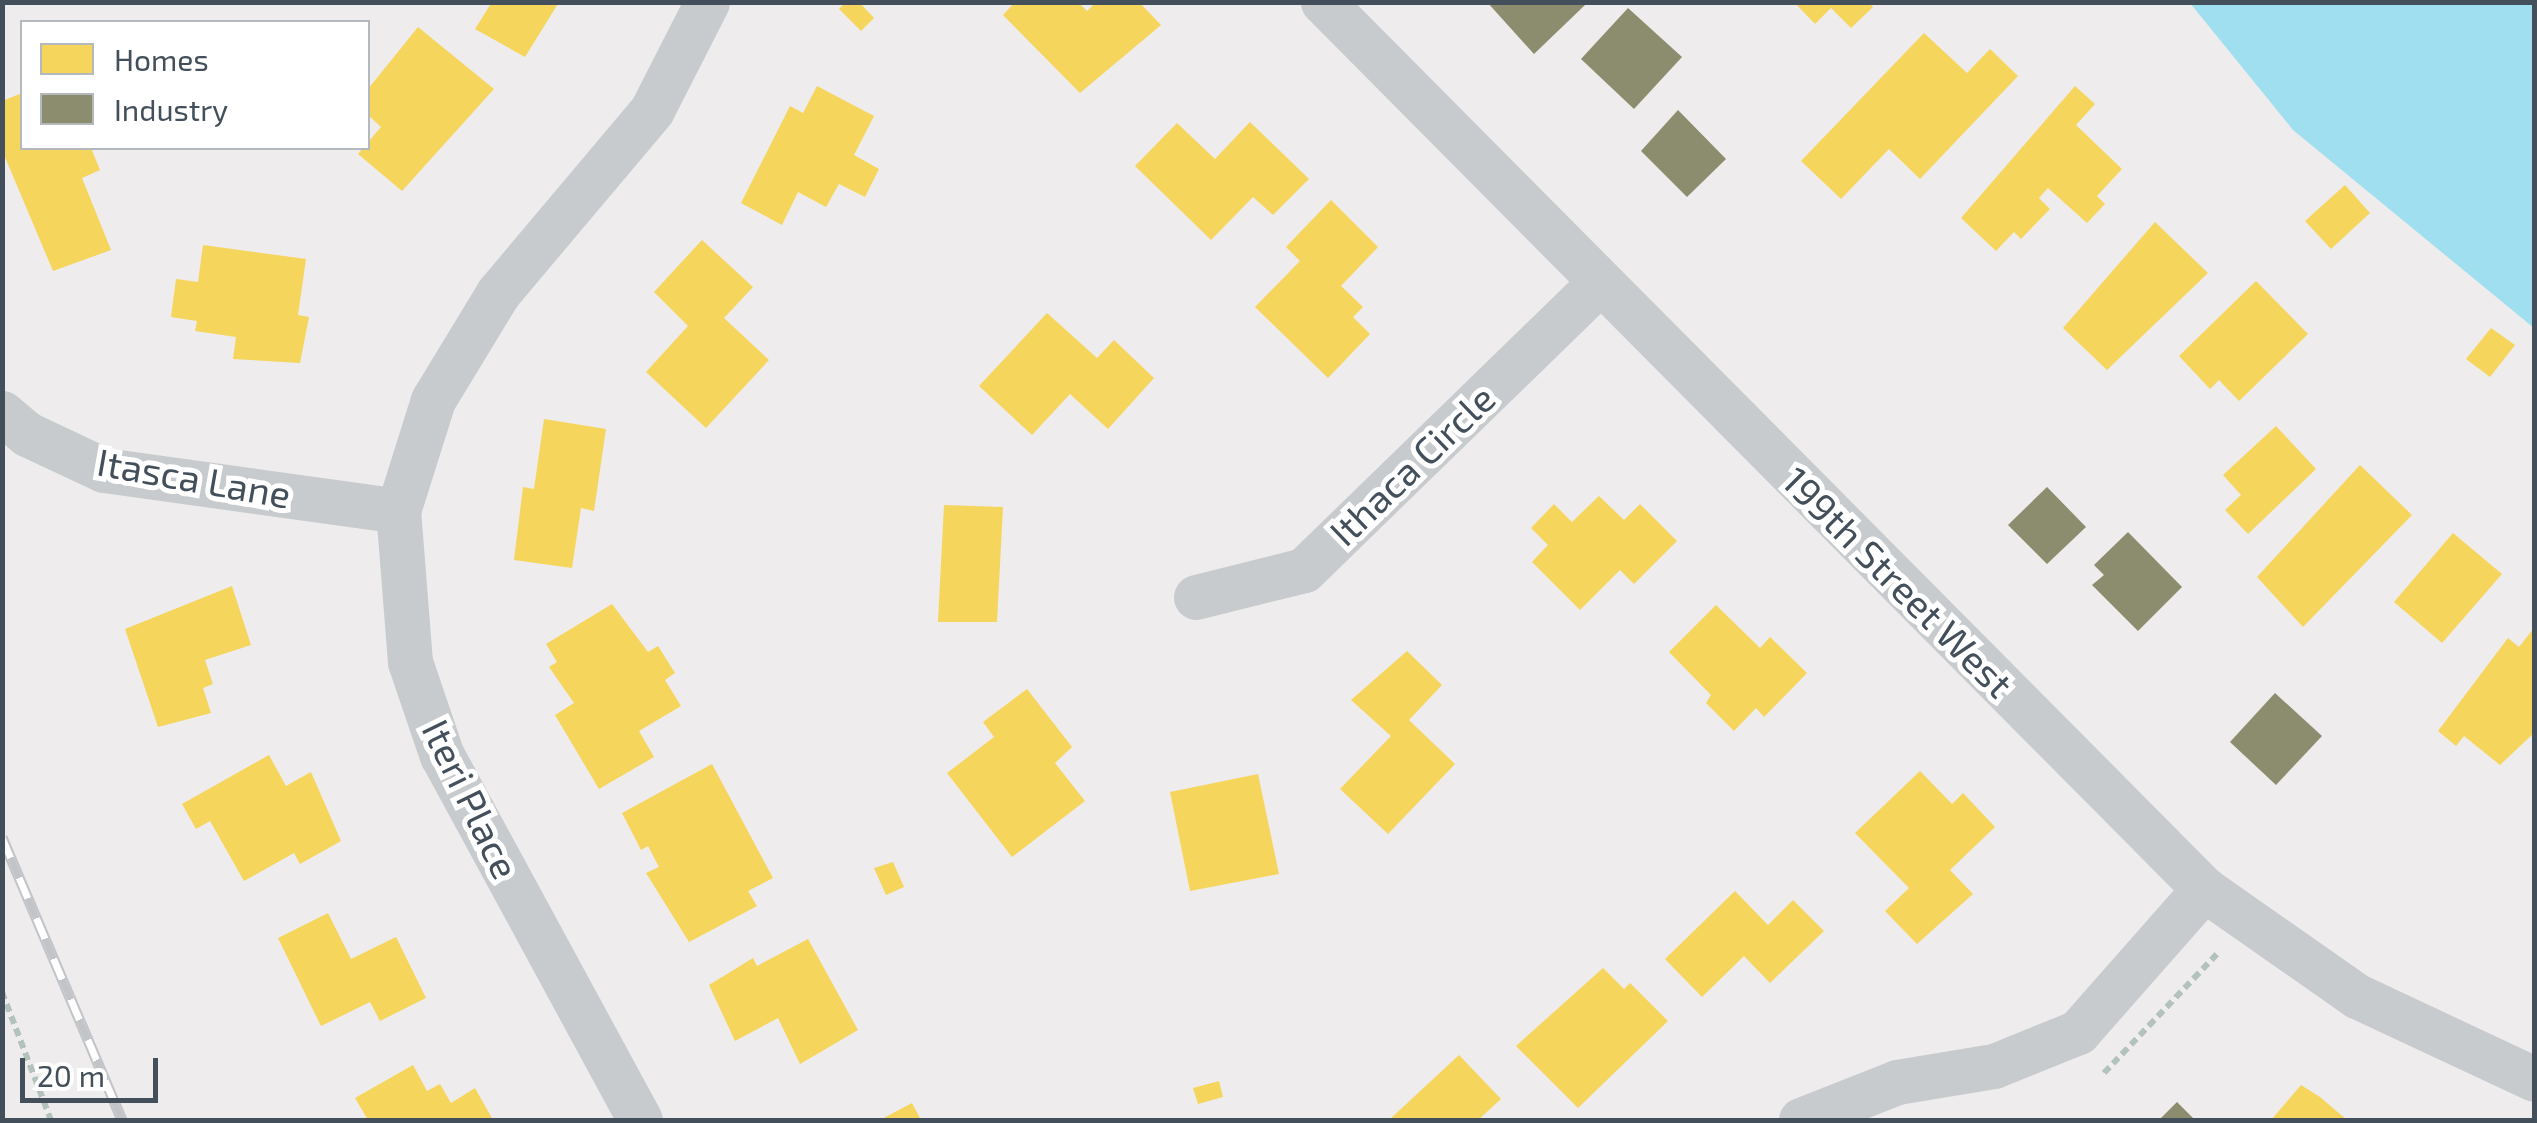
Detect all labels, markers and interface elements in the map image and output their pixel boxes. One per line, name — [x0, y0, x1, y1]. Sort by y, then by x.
legend — [20, 20, 370, 150]
text: Homes — [114, 41, 209, 77]
text: Industry — [114, 91, 228, 127]
street label: Ithaca Circle — [1320, 375, 1504, 555]
street label: Itasca Lane — [94, 439, 294, 517]
street label: 199th Street West — [1773, 457, 2023, 707]
street label: Iteri Place — [413, 712, 529, 886]
scale bar — [25, 1038, 162, 1100]
text: 20 m — [37, 1057, 105, 1093]

